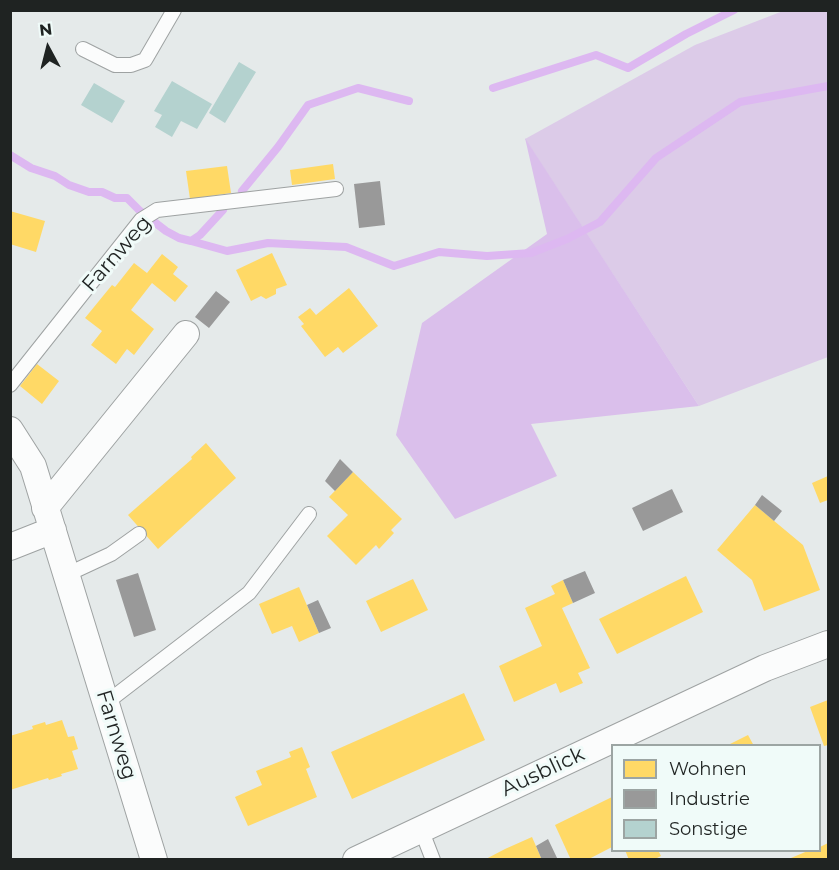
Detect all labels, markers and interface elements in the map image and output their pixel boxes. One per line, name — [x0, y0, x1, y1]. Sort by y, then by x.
north arrow — [18, 18, 78, 78]
text: N — [38, 19, 53, 40]
street label: Farnweg — [77, 211, 157, 297]
street label: Farnweg — [90, 687, 142, 783]
street label: Ausblick — [497, 742, 589, 802]
legend — [611, 744, 821, 852]
text: Wohnen — [669, 758, 747, 780]
text: Industrie — [669, 788, 750, 810]
text: Sonstige — [669, 818, 748, 840]

